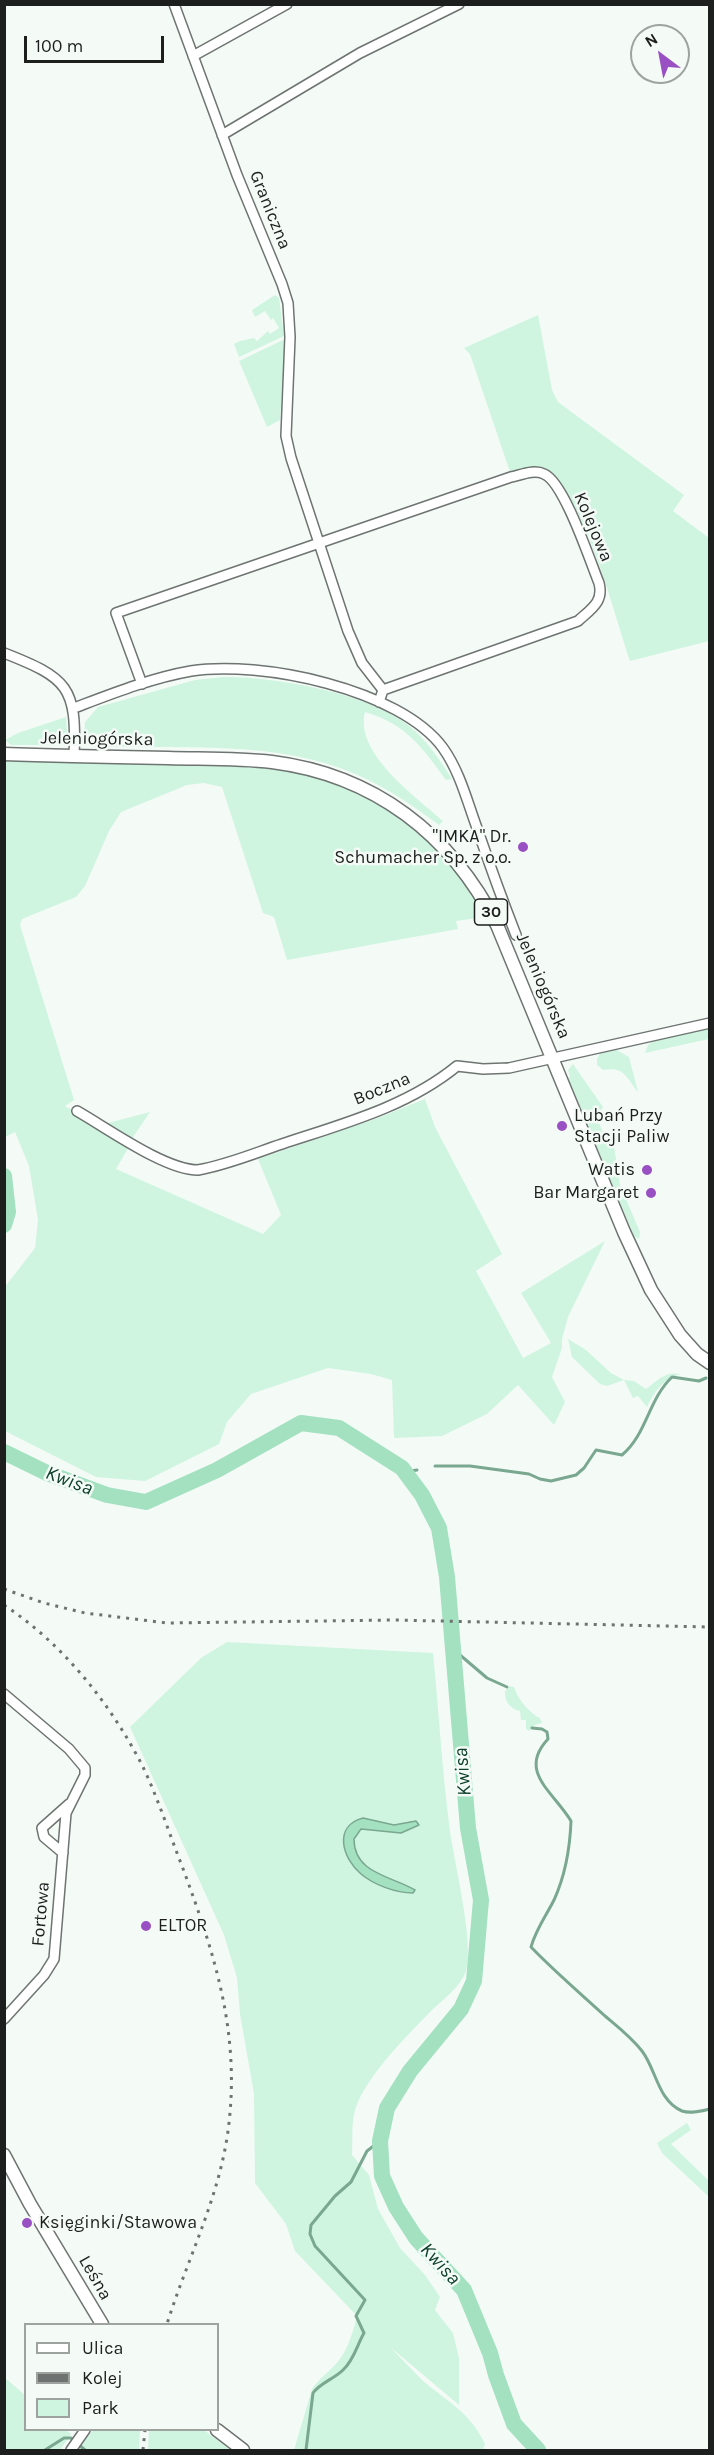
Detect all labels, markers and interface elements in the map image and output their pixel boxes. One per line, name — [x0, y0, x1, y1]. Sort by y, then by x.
scale bar — [27, 24, 166, 62]
north arrow — [630, 24, 690, 84]
text: N — [641, 29, 661, 51]
text: 100 m — [35, 35, 83, 57]
street label: Graniczna — [244, 168, 296, 252]
street label: Kolejowa — [569, 489, 617, 565]
street label: Jeleniogórska — [40, 727, 154, 751]
place label: "IMKA" Dr. Schumacher Sp. z o.o. — [334, 826, 511, 868]
marker: "IMKA" Dr. Schumacher Sp. z o.o. — [516, 840, 530, 854]
road number: 30 — [474, 899, 508, 925]
street label: Jeleniogórska — [511, 930, 575, 1042]
street label: Boczna — [350, 1068, 414, 1110]
place label: Lubań Przy Stacji Paliw — [574, 1105, 669, 1148]
marker: Lubań Przy Stacji Paliw — [555, 1119, 569, 1133]
place label: Watis — [588, 1159, 635, 1181]
marker: Watis — [640, 1163, 654, 1177]
place label: Bar Margaret — [533, 1182, 639, 1204]
marker: Bar Margaret — [644, 1186, 658, 1200]
water label: Kwisa — [42, 1461, 96, 1501]
water label: Kwisa — [449, 1747, 477, 1797]
street label: Fortowa — [27, 1881, 55, 1947]
place label: ELTOR — [158, 1915, 207, 1937]
marker: ELTOR — [139, 1919, 153, 1933]
place label: Księginki/Stawowa — [39, 2212, 197, 2234]
marker: Księginki/Stawowa — [20, 2216, 34, 2230]
water label: Kwisa — [415, 2238, 465, 2290]
street label: Leśna — [74, 2252, 116, 2304]
legend — [24, 2323, 219, 2431]
text: Ulica — [82, 2337, 123, 2359]
text: Kolej — [82, 2367, 123, 2389]
text: Park — [82, 2397, 119, 2419]

